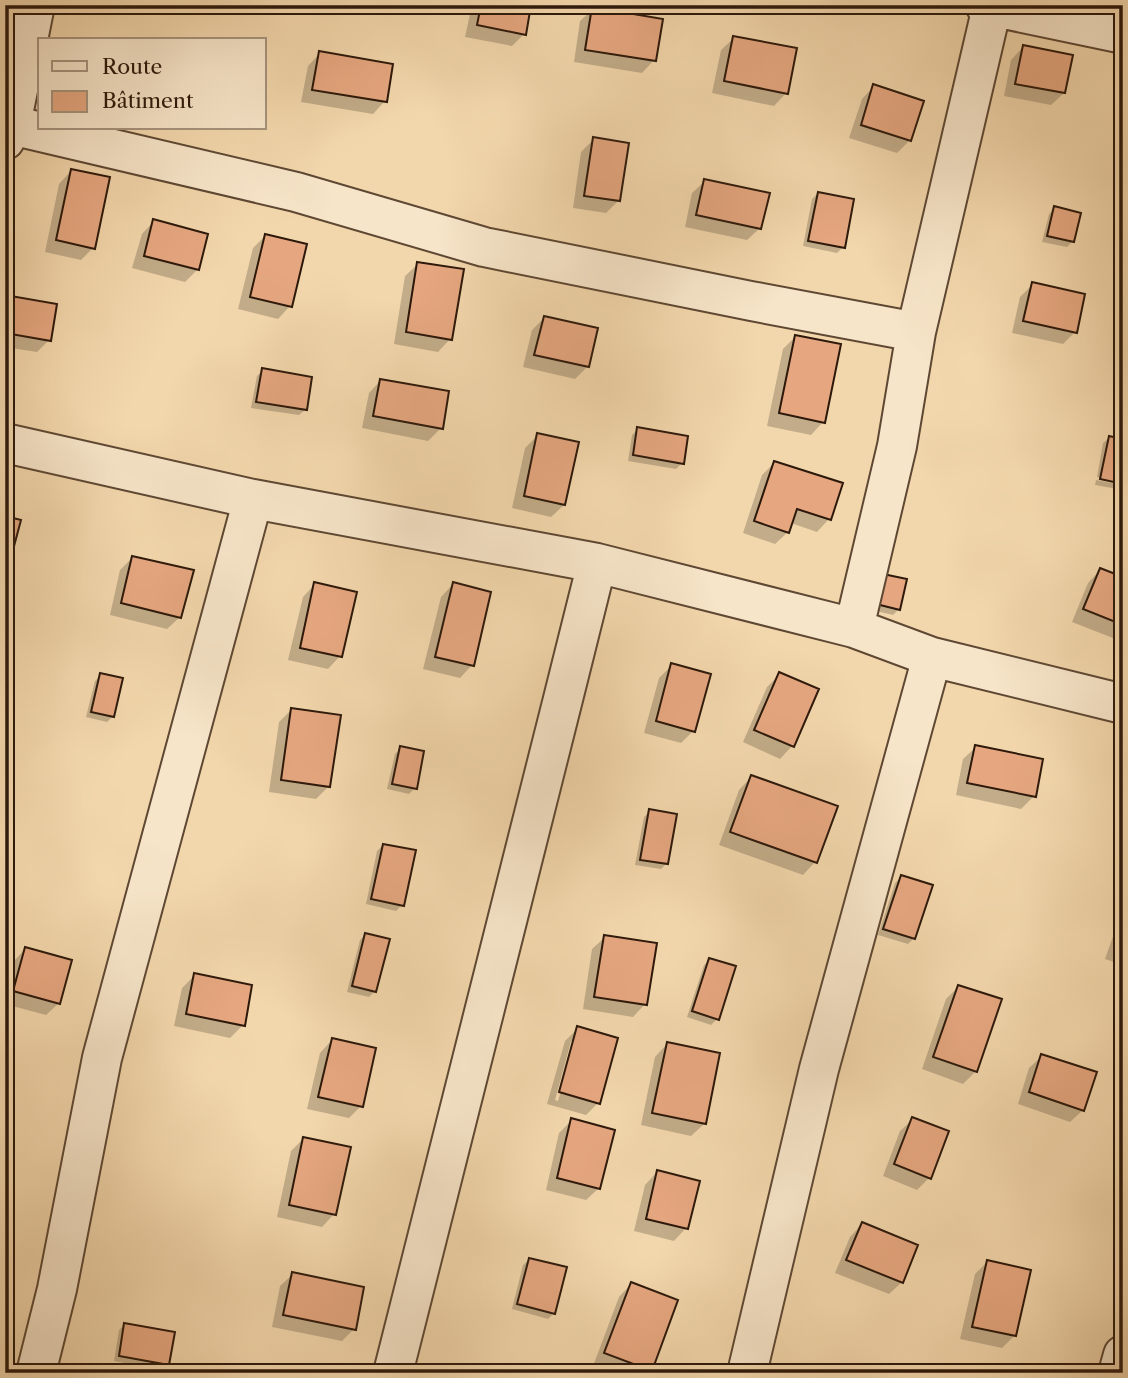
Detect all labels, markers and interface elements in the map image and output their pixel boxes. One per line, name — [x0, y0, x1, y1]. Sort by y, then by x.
legend — [38, 38, 266, 130]
text: Route — [102, 54, 162, 79]
text: Bâtiment — [102, 88, 194, 113]

